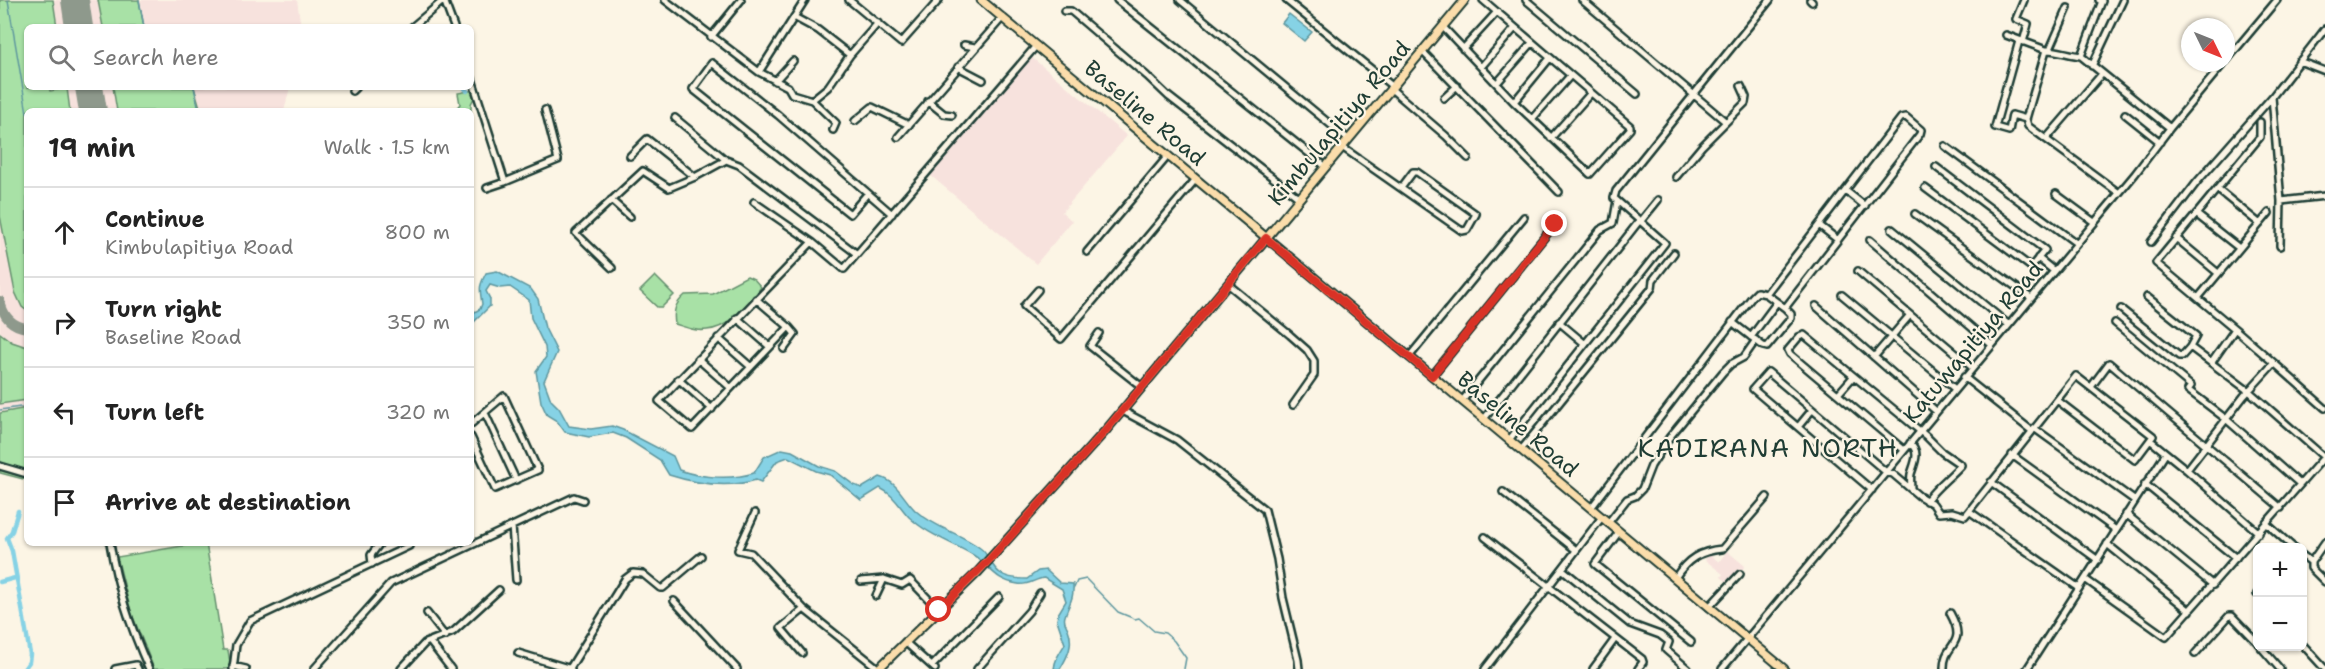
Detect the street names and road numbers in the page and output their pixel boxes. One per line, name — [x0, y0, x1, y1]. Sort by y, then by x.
street label: Kimbulapitiya Road — [1261, 34, 1417, 212]
street label: Baseline Road — [1078, 54, 1212, 172]
street label: Katuwapitiya Road — [1896, 255, 2050, 429]
street label: Baseline Road — [1451, 365, 1585, 483]

